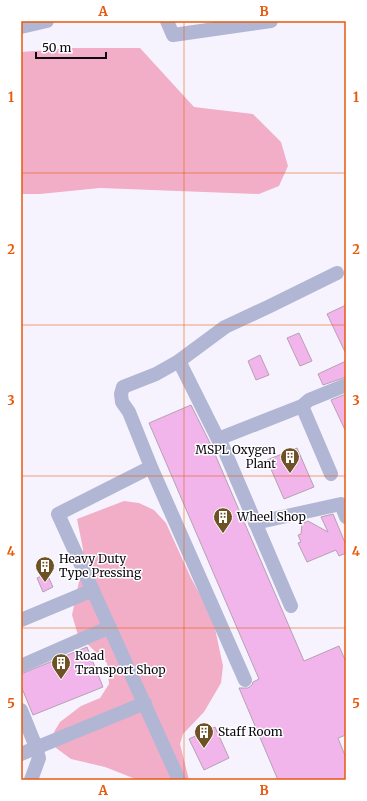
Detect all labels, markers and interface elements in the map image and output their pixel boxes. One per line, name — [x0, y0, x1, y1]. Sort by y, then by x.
text: A — [97, 3, 108, 20]
text: B — [259, 3, 269, 20]
scale bar — [36, 34, 106, 60]
text: 50 m — [42, 40, 71, 55]
text: 1 — [8, 89, 14, 106]
text: 1 — [353, 89, 359, 106]
text: 2 — [7, 241, 15, 258]
text: 2 — [352, 241, 360, 258]
text: 3 — [7, 392, 15, 409]
text: 3 — [352, 392, 360, 409]
place label: MSPL Oxygen Plant — [195, 442, 276, 471]
building icon: MSPL Oxygen Plant — [279, 446, 301, 474]
building icon: Wheel Shop — [212, 506, 234, 534]
place label: Wheel Shop — [236, 509, 306, 524]
text: 4 — [7, 543, 16, 560]
text: 4 — [352, 543, 361, 560]
place label: Heavy Duty Type Pressing — [59, 551, 142, 580]
building icon: Heavy Duty Type Pressing — [34, 555, 56, 583]
place label: Road Transport Shop — [75, 648, 166, 677]
building icon: Road Transport Shop — [50, 652, 72, 680]
text: 5 — [7, 695, 15, 712]
text: 5 — [352, 695, 360, 712]
building icon: Staff Room — [193, 721, 215, 749]
place label: Staff Room — [218, 724, 283, 739]
text: A — [97, 782, 108, 799]
text: B — [259, 782, 269, 799]

